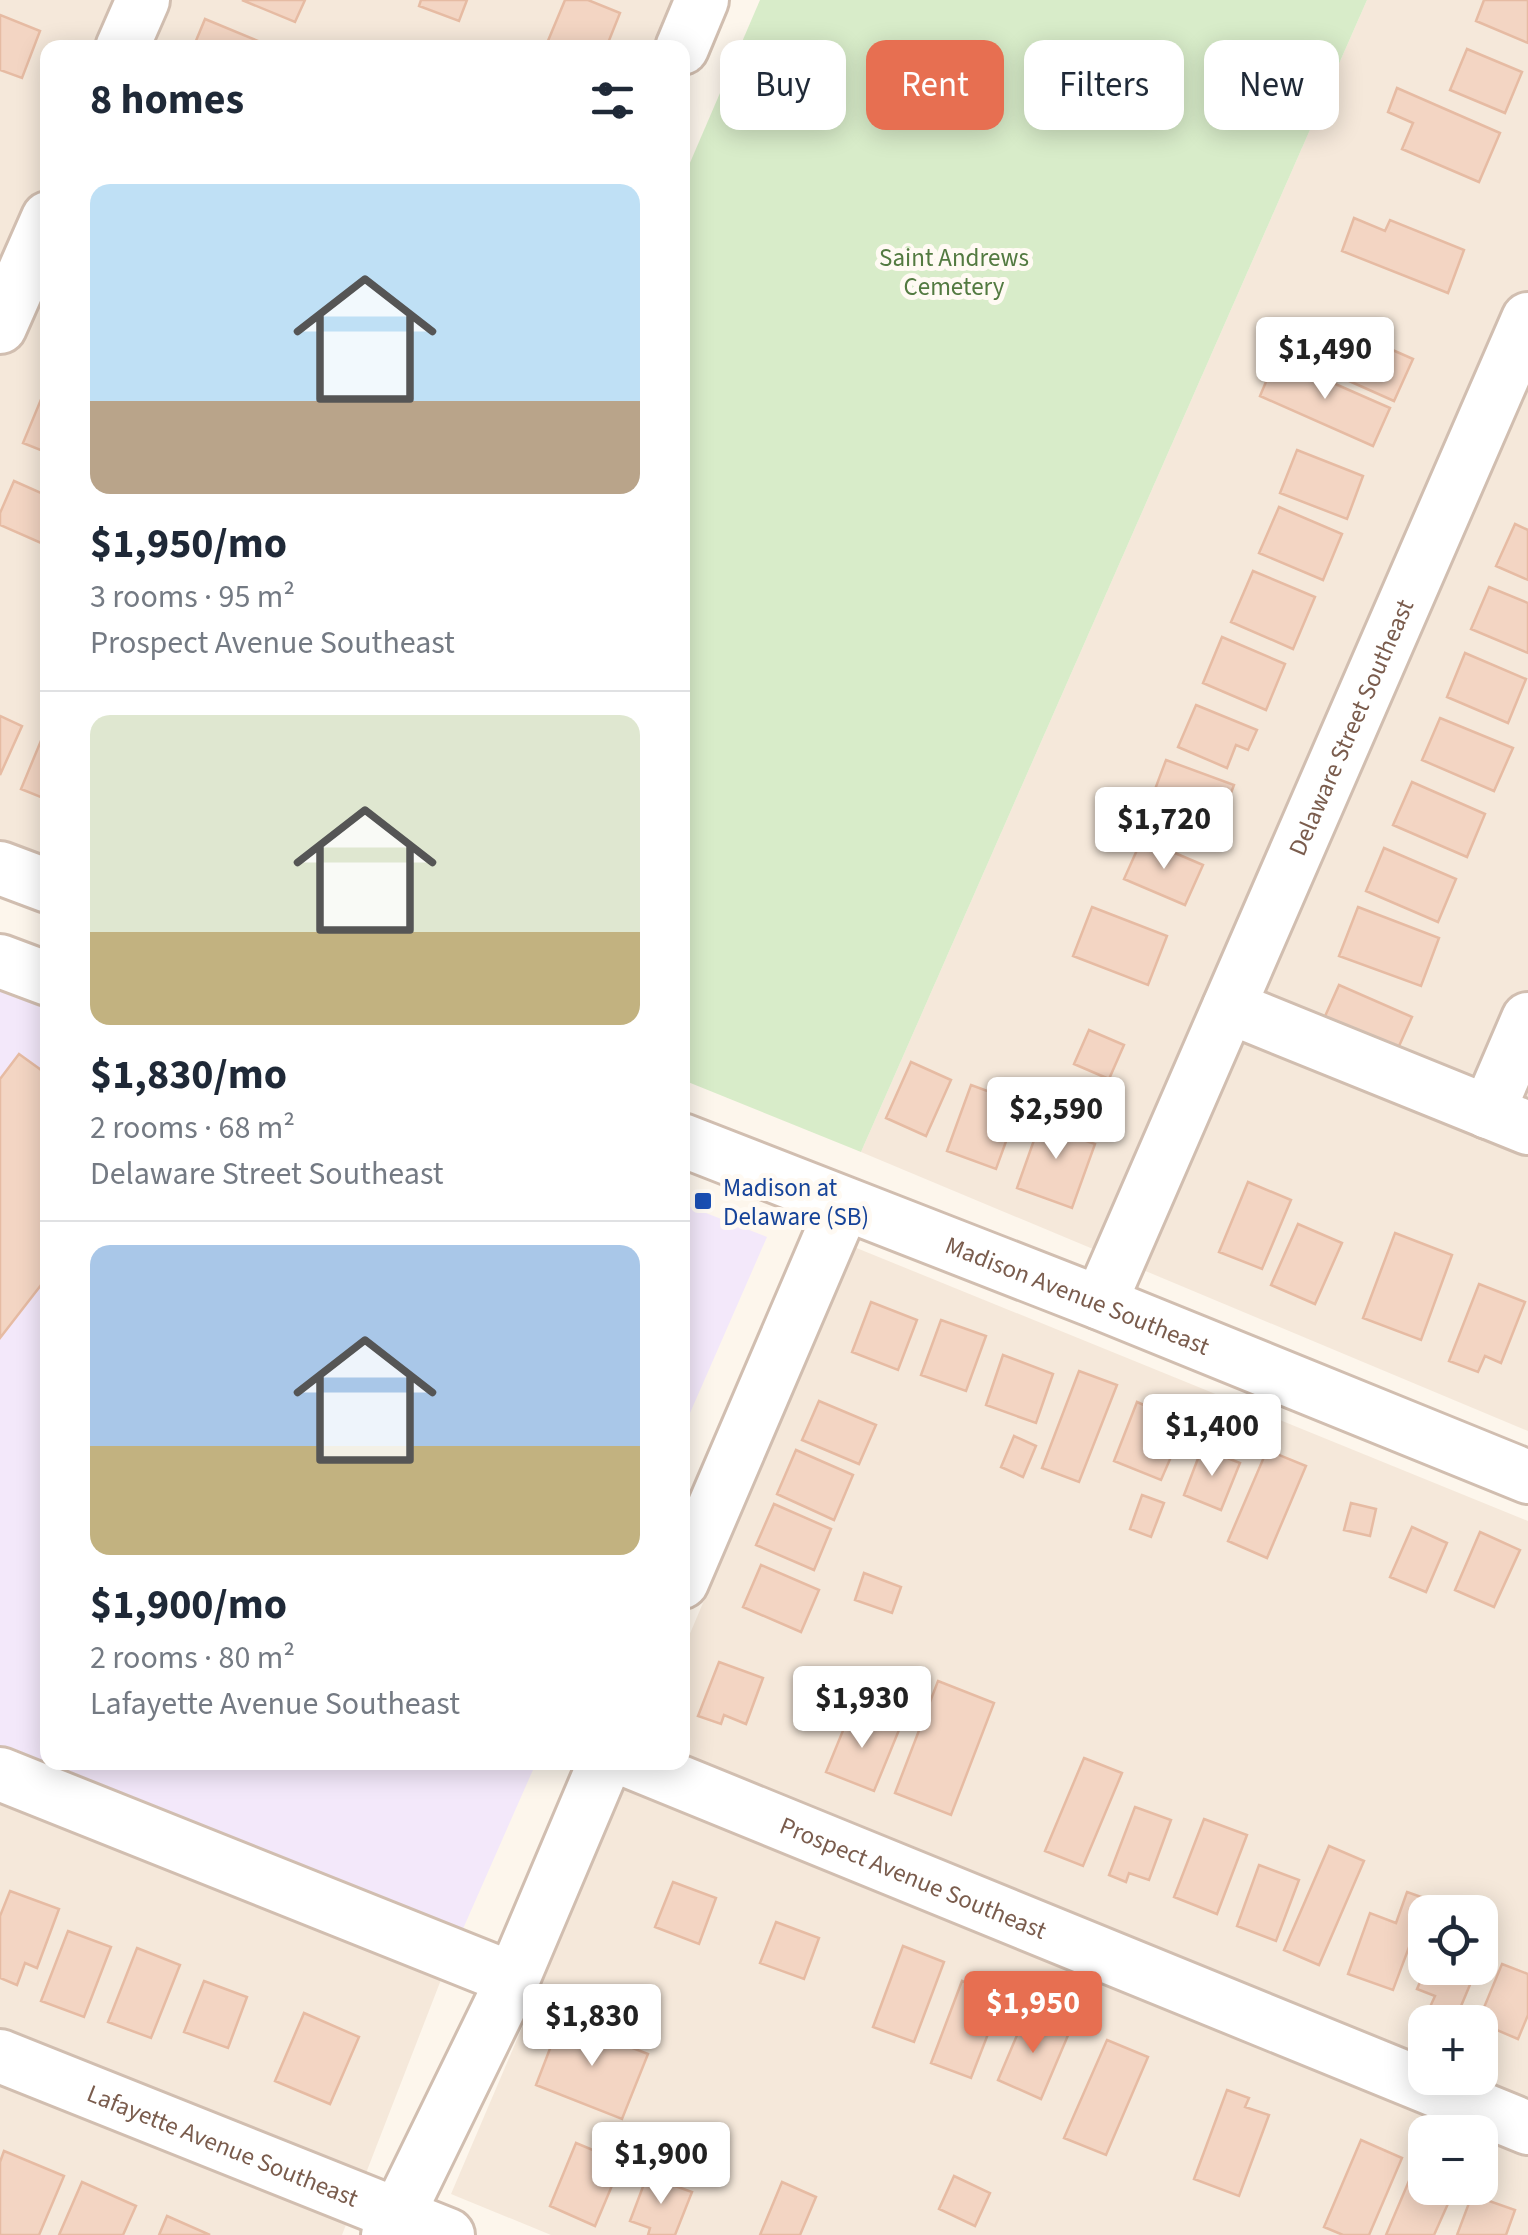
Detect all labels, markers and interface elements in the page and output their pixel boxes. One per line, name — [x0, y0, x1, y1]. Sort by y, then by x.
chip: Buy — [720, 40, 846, 130]
chip: Rent — [866, 40, 1004, 130]
chip: Filters — [1024, 40, 1184, 130]
chip: New — [1204, 40, 1339, 130]
text: 8 homes — [90, 70, 244, 130]
icon: filters — [585, 73, 640, 128]
park label: Saint Andrews Cemetery — [879, 240, 1029, 305]
icon: home — [275, 249, 455, 429]
pin: $1,490 — [1244, 317, 1406, 402]
text: $1,490 — [1278, 326, 1372, 372]
text: $1,950/mo — [90, 514, 287, 574]
text: 3 rooms · 95 m² — [90, 574, 295, 620]
street label: Delaware Street Southeast — [1280, 593, 1423, 861]
text: Prospect Avenue Southeast — [90, 620, 455, 666]
icon: home — [275, 780, 455, 960]
pin: $1,720 — [1083, 787, 1245, 872]
text: $1,720 — [1117, 796, 1211, 842]
text: $1,830/mo — [90, 1045, 287, 1105]
pin: $2,590 — [975, 1077, 1137, 1162]
text: $2,590 — [1009, 1086, 1103, 1132]
text: 2 rooms · 68 m² — [90, 1105, 295, 1151]
text: Delaware Street Southeast — [90, 1151, 444, 1197]
place label: Madison at Delaware (SB) — [723, 1170, 869, 1235]
marker: Madison at Delaware (SB) — [692, 1190, 714, 1212]
street label: Madison Avenue Southeast — [940, 1227, 1215, 1365]
icon: home — [275, 1310, 455, 1490]
pin: $1,400 — [1131, 1394, 1293, 1479]
text: $1,400 — [1165, 1403, 1259, 1449]
text: $1,900/mo — [90, 1575, 287, 1635]
text: 2 rooms · 80 m² — [90, 1635, 295, 1681]
pin: $1,930 — [781, 1666, 943, 1751]
text: $1,930 — [815, 1675, 909, 1721]
text: Lafayette Avenue Southeast — [90, 1681, 460, 1727]
street label: Prospect Avenue Southeast — [774, 1808, 1052, 1949]
map controls — [1408, 1895, 1498, 2205]
button: locate — [1408, 1895, 1498, 1985]
pin: $1,950 — [952, 1971, 1114, 2056]
text: $1,950 — [986, 1980, 1080, 2026]
pin: $1,830 — [511, 1984, 673, 2069]
text: $1,830 — [545, 1993, 639, 2039]
button: + — [1408, 2005, 1498, 2095]
street label: Lafayette Avenue Southeast — [82, 2076, 364, 2217]
button: − — [1408, 2115, 1498, 2205]
pin: $1,900 — [580, 2122, 742, 2207]
text: $1,900 — [614, 2131, 708, 2177]

